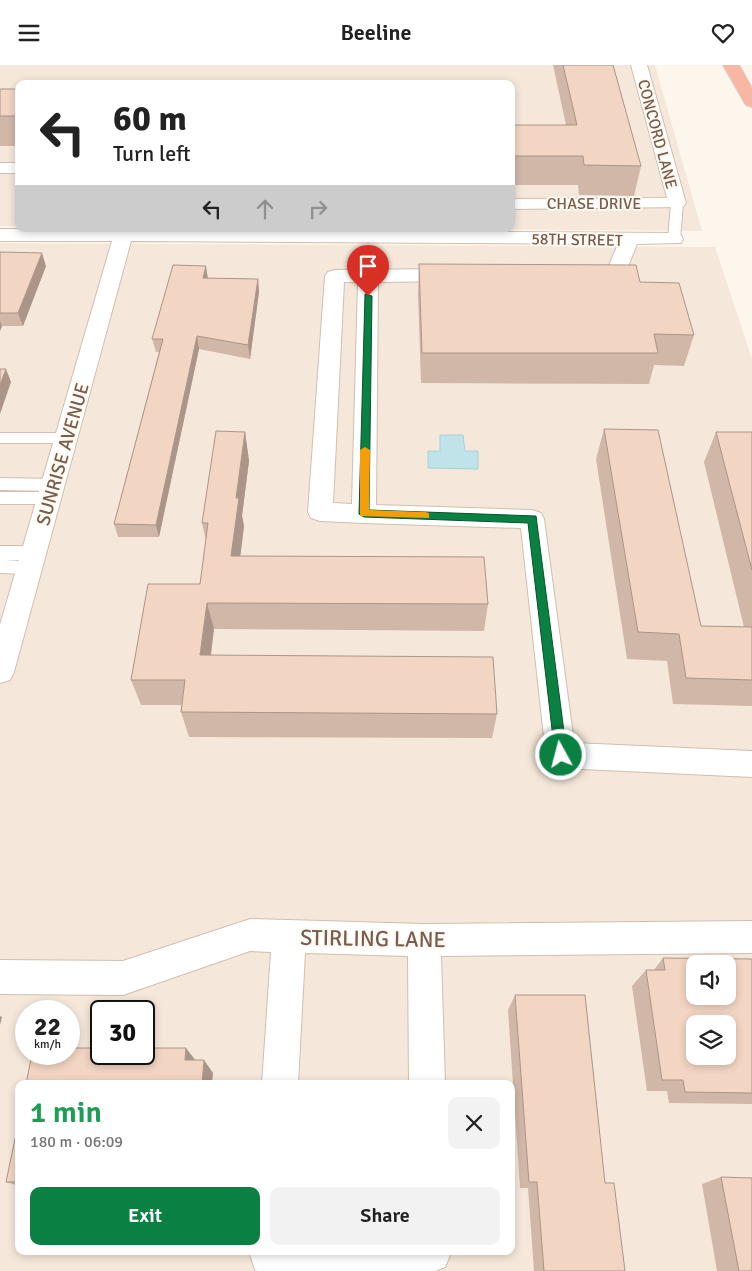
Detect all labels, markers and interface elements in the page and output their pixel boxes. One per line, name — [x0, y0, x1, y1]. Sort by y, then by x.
icon: menu — [15, 19, 43, 47]
text: Beeline — [340, 19, 412, 46]
icon: heart — [709, 19, 737, 47]
street label: CONCORD LANE — [633, 77, 681, 191]
text: 60 m — [113, 97, 187, 140]
icon: left — [30, 100, 95, 165]
text: Turn left — [113, 140, 191, 167]
street label: CHASE DRIVE — [547, 194, 641, 214]
icon: left — [198, 195, 226, 223]
icon: ahead — [251, 195, 279, 223]
icon: right — [304, 195, 332, 223]
street label: 58TH STREET — [531, 229, 623, 251]
pin — [347, 245, 389, 296]
icon: arrive — [354, 252, 382, 280]
street label: SUNRISE AVENUE — [31, 380, 95, 528]
position arrow — [534, 728, 586, 780]
street label: STIRLING LANE — [300, 924, 446, 953]
map controls — [686, 955, 736, 1065]
button: sound — [686, 955, 736, 1005]
speed limit sign: 30 — [90, 1000, 155, 1065]
text: 22 — [34, 1011, 61, 1042]
button: layers — [686, 1015, 736, 1065]
text: km/h — [34, 1037, 61, 1052]
text: 1 min — [30, 1094, 102, 1131]
button: close — [448, 1097, 500, 1149]
text: 180 m · 06:09 — [30, 1132, 123, 1152]
button: Exit — [30, 1187, 260, 1245]
button: Share — [270, 1187, 500, 1245]

